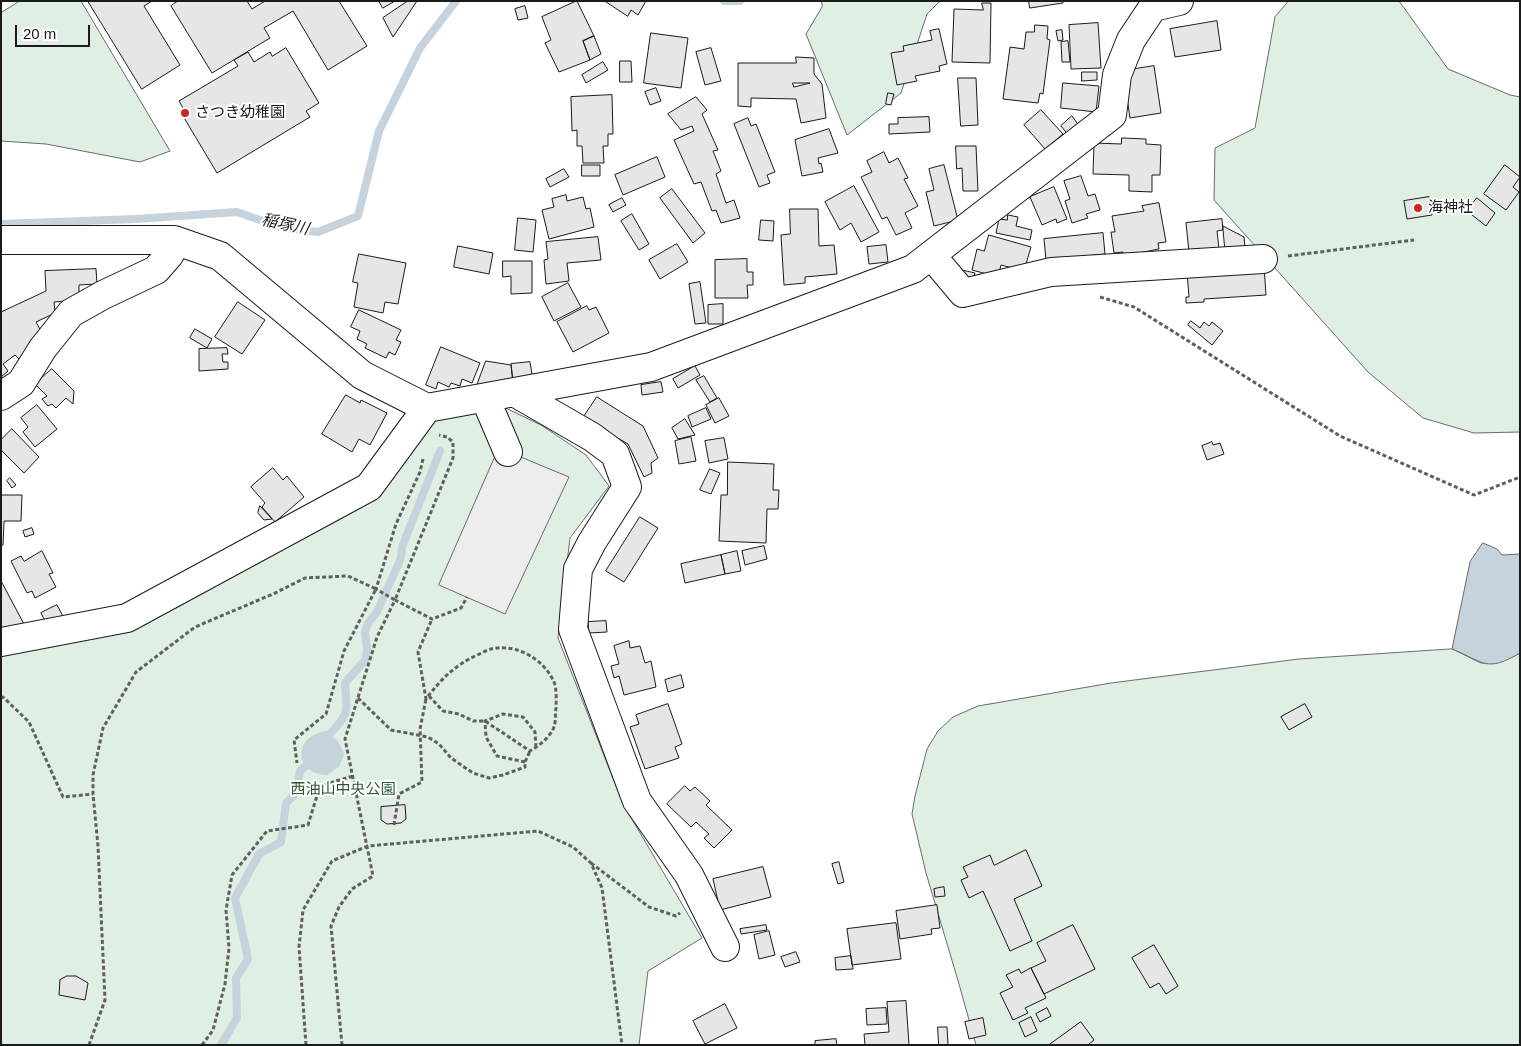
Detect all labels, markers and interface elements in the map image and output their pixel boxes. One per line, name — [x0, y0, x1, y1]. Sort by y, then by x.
scale bar — [18, 15, 92, 47]
text: 20 m — [23, 25, 56, 42]
place label: さつき幼稚園 — [195, 104, 285, 122]
marker: さつき幼稚園 — [179, 107, 191, 119]
place label: 海神社 — [1428, 199, 1473, 217]
marker: 海神社 — [1412, 202, 1424, 214]
water label: 稲塚川 — [260, 211, 310, 239]
park label: 西油山中央公園 — [291, 781, 395, 799]

